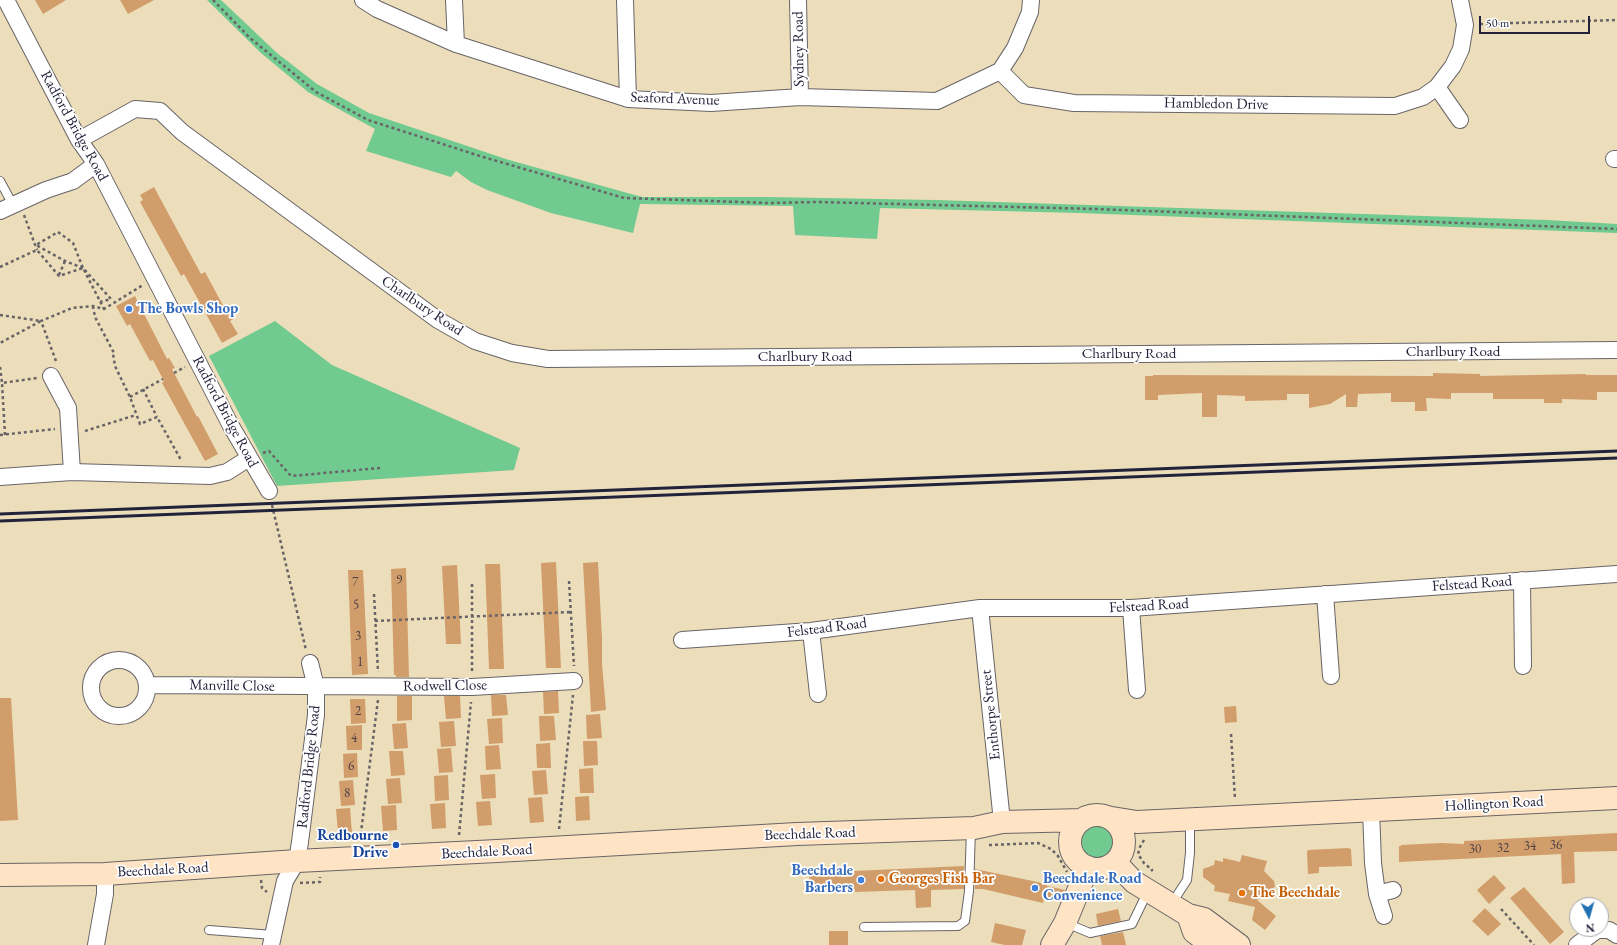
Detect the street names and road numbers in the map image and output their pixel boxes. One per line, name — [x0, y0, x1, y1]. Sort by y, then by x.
street label: Sydney Road — [789, 11, 809, 87]
street label: Radford Bridge Road — [36, 68, 112, 184]
street label: Seaford Avenue — [630, 88, 720, 110]
street label: Hambledon Drive — [1164, 94, 1268, 114]
street label: Charlbury Road — [378, 272, 466, 340]
street label: Charlbury Road — [1406, 343, 1500, 361]
street label: Charlbury Road — [1082, 345, 1176, 363]
street label: Charlbury Road — [758, 348, 852, 366]
street label: Radford Bridge Road — [188, 353, 262, 471]
street label: Felstead Road — [1431, 572, 1513, 596]
street label: Felstead Road — [1109, 595, 1189, 617]
street label: Felstead Road — [786, 614, 868, 642]
street label: Enthorpe Street — [977, 669, 1005, 761]
street label: Manville Close — [189, 676, 275, 696]
street label: Rodwell Close — [403, 676, 487, 696]
street label: Radford Bridge Road — [294, 705, 324, 829]
street label: Hollington Road — [1444, 792, 1544, 816]
street label: Beechdale Road — [764, 823, 856, 845]
street label: Beechdale Road — [441, 841, 533, 863]
street label: Beechdale Road — [117, 859, 209, 881]

